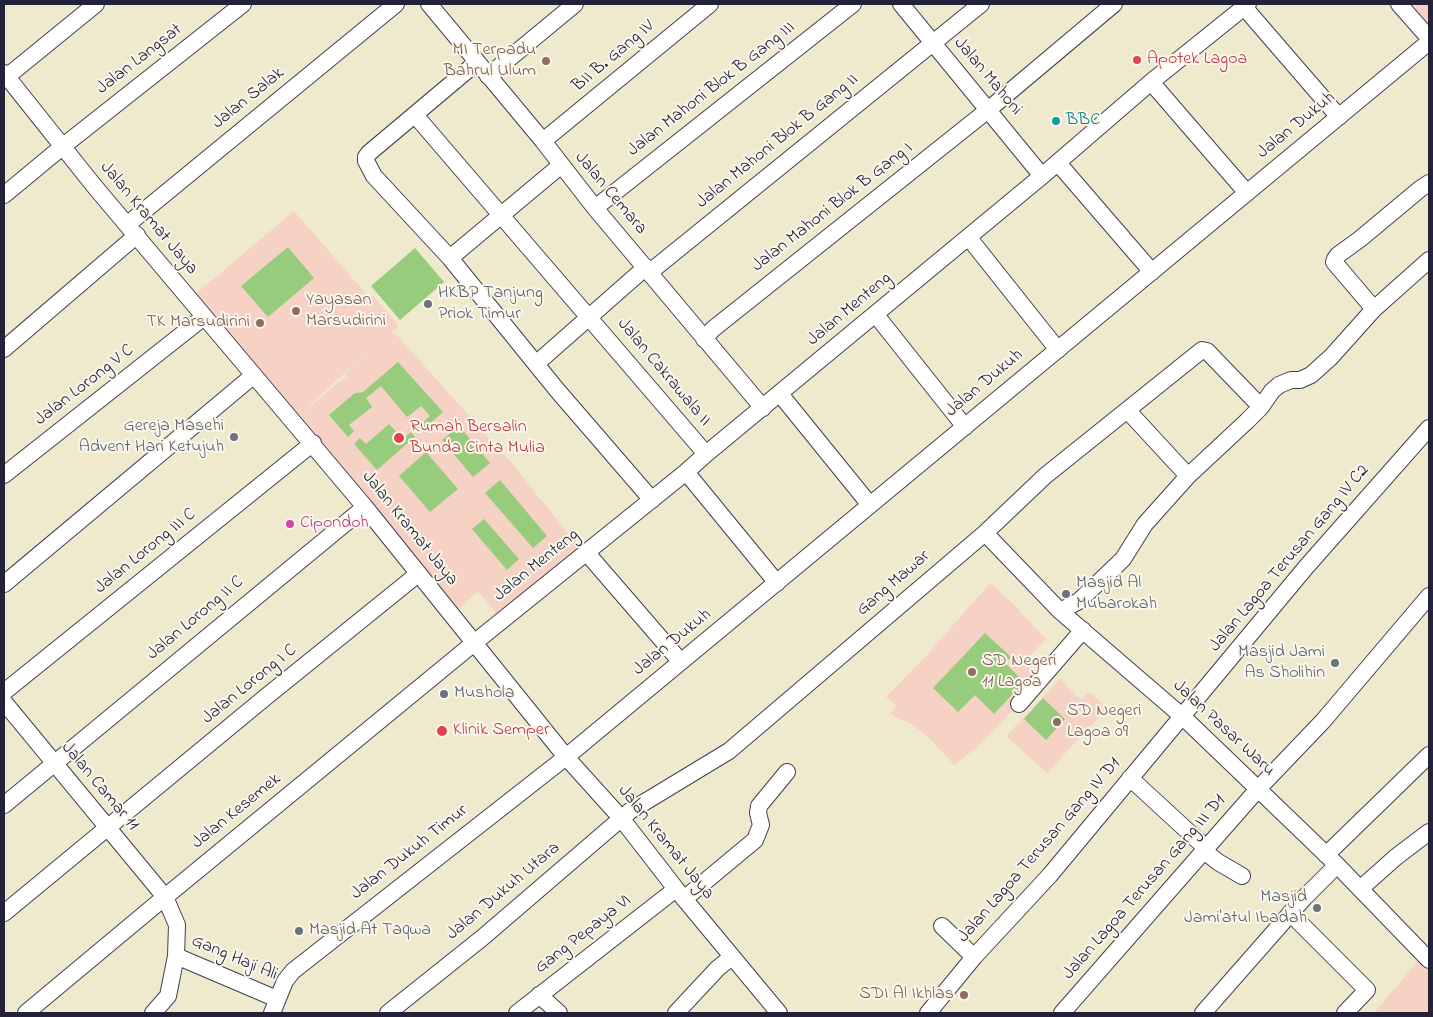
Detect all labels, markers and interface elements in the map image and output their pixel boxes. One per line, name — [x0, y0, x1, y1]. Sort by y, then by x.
street label: BII B. Gang IV — [569, 16, 659, 98]
street label: Jalan Mahoni Blok B Gang III — [624, 18, 800, 162]
street label: Jalan Langsat — [93, 20, 187, 100]
street label: Jalan Mahoni — [948, 34, 1026, 120]
place label: MI Terpadu Bahrul Ulum — [444, 40, 536, 82]
place label: Apotek Lagoa — [1147, 49, 1247, 71]
marker: Apotek Lagoa — [1131, 54, 1143, 66]
marker: MI Terpadu Bahrul Ulum — [540, 55, 552, 67]
street label: Jalan Salak — [209, 63, 289, 135]
street label: Jalan Mahoni Blok B Gang II — [692, 70, 864, 214]
street label: Jalan Dukuh — [1253, 88, 1341, 164]
place label: BBC — [1066, 110, 1100, 132]
marker: BBC — [1050, 115, 1062, 127]
street label: Jalan Mahoni Blok B Gang I — [748, 138, 918, 278]
street label: Jalan Cemara — [569, 148, 651, 240]
street label: Jalan Kramat Jaya — [94, 158, 202, 280]
street label: Jalan Menteng — [803, 268, 897, 352]
place label: HKBP Tanjung Priok Timur — [438, 283, 543, 326]
place label: Yayasan Marsudirini — [306, 290, 386, 332]
marker: HKBP Tanjung Priok Timur — [422, 298, 434, 310]
marker: Yayasan Marsudirini — [290, 305, 302, 317]
place label: TK Marsudirini — [147, 312, 250, 334]
street label: Jalan Cakrawala II — [611, 314, 715, 432]
marker: TK Marsudirini — [254, 317, 266, 329]
street label: Jalan Lorong V C — [31, 341, 139, 431]
street label: Jalan Dukuh — [942, 345, 1028, 423]
place label: Gereja Masehi Advent Hari Ketujuh — [79, 416, 224, 458]
place label: Rumah Bersalin Bunda Cinta Mulia — [410, 417, 545, 459]
marker: Gereja Masehi Advent Hari Ketujuh — [228, 431, 240, 443]
marker: Rumah Bersalin Bunda Cinta Mulia — [392, 431, 406, 445]
street label: Jalan Lagoa Terusan Gang IV C2 — [1205, 461, 1375, 657]
street label: Jalan Kramat Jaya — [356, 467, 462, 591]
street label: Jalan Lorong III C — [91, 505, 201, 599]
place label: Cipondoh — [300, 513, 369, 535]
marker: Cipondoh — [284, 518, 296, 530]
street label: Jalan Menteng — [490, 525, 584, 607]
street label: Gang Mawar — [853, 546, 935, 622]
street label: Jalan Lorong II C — [143, 572, 249, 666]
place label: Masjid Al Mubarokah — [1076, 573, 1157, 616]
marker: Masjid Al Mubarokah — [1060, 588, 1072, 600]
street label: Jalan Dukuh — [629, 605, 717, 681]
street label: Jalan Lorong I C — [198, 640, 302, 730]
place label: Masjid Jami As Sholihin — [1238, 642, 1325, 684]
place label: SD Negeri 11 Lagoa — [982, 651, 1056, 694]
marker: Masjid Jami As Sholihin — [1329, 657, 1341, 669]
marker: SD Negeri 11 Lagoa — [966, 666, 978, 678]
street label: Jalan Pasar Waru — [1167, 676, 1279, 782]
place label: Mushola — [454, 683, 514, 705]
marker: Mushola — [438, 688, 450, 700]
place label: SD Negeri Lagoa 09 — [1067, 701, 1141, 744]
marker: SD Negeri Lagoa 09 — [1051, 716, 1063, 728]
place label: Klinik Semper — [453, 720, 550, 742]
marker: Klinik Semper — [435, 724, 449, 738]
street label: Jalan Camar 11 — [56, 738, 142, 836]
street label: Jalan Lagoa Terusan Gang IV D1 — [954, 754, 1126, 948]
street label: Jalan Kesemek — [188, 769, 286, 855]
street label: Jalan Kramat Jaya — [612, 781, 718, 905]
street label: Jalan Lagoa Terusan Gang III D1 — [1059, 791, 1231, 985]
street label: Jalan Dukuh Timur — [347, 801, 473, 905]
street label: Jalan Dukuh Utara — [443, 838, 565, 946]
place label: Masjid Jami'atul Ibadah — [1184, 887, 1307, 930]
street label: Gang Pepaya VI — [532, 891, 636, 979]
marker: Masjid Jami'atul Ibadah — [1311, 902, 1323, 914]
place label: Masjid At Taqwa — [309, 920, 431, 942]
marker: Masjid At Taqwa — [293, 925, 305, 937]
street label: Gang Haji Ali — [188, 931, 280, 987]
place label: SDI Al Ikhlas — [859, 984, 954, 1006]
marker: SDI Al Ikhlas — [958, 989, 970, 1001]

